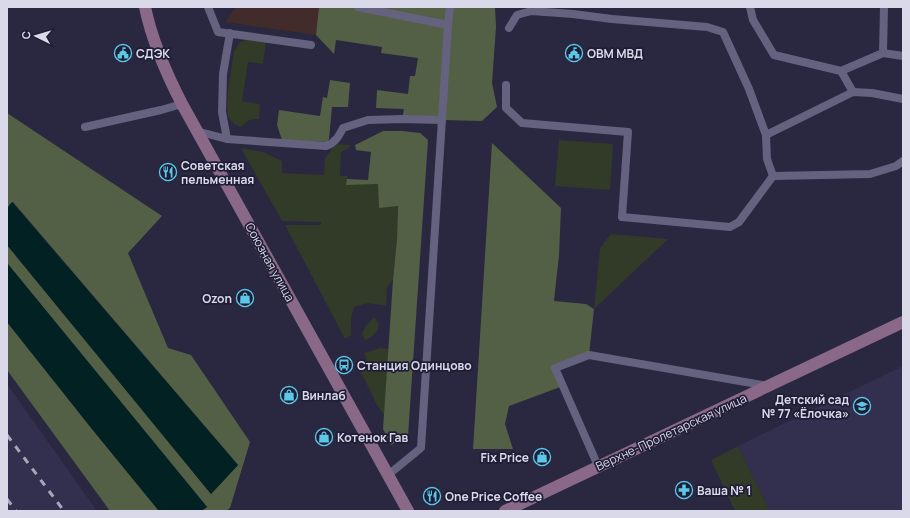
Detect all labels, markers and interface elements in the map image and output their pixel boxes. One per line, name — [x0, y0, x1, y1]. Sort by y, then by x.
north arrow — [16, 16, 56, 56]
text: С — [18, 30, 33, 40]
public building icon: СДЭК — [113, 43, 133, 63]
public building icon: ОВМ МВД — [564, 43, 584, 63]
place label: СДЭК — [136, 45, 170, 62]
place label: ОВМ МВД — [587, 45, 643, 62]
place label: Советская пельменная — [181, 157, 254, 188]
restaurant icon: Советская пельменная — [158, 162, 178, 182]
street label: Союзная улица — [241, 219, 299, 305]
shop icon: Ozon — [235, 288, 255, 308]
place label: Ozon — [202, 290, 232, 307]
bus stop icon: Станция Одинцово — [334, 355, 354, 375]
place label: Станция Одинцово — [357, 357, 472, 374]
shop icon: Винлаб — [279, 385, 299, 405]
place label: Винлаб — [302, 387, 346, 404]
street label: Верхне-Пролетарская улица — [593, 389, 749, 475]
place label: Детский сад № 77 «Ёлочка» — [762, 391, 849, 422]
school or university icon: Детский сад № 77 «Ёлочка» — [852, 396, 872, 416]
shop icon: Котенок Гав — [314, 427, 334, 447]
place label: Котенок Гав — [337, 429, 409, 446]
shop icon: Fix Price — [532, 447, 552, 467]
place label: Fix Price — [481, 449, 529, 466]
pharmacy icon: Ваша № 1 — [674, 480, 694, 500]
place label: Ваша № 1 — [697, 482, 752, 499]
restaurant icon: One Price Coffee — [422, 486, 442, 506]
place label: One Price Coffee — [445, 488, 542, 505]

